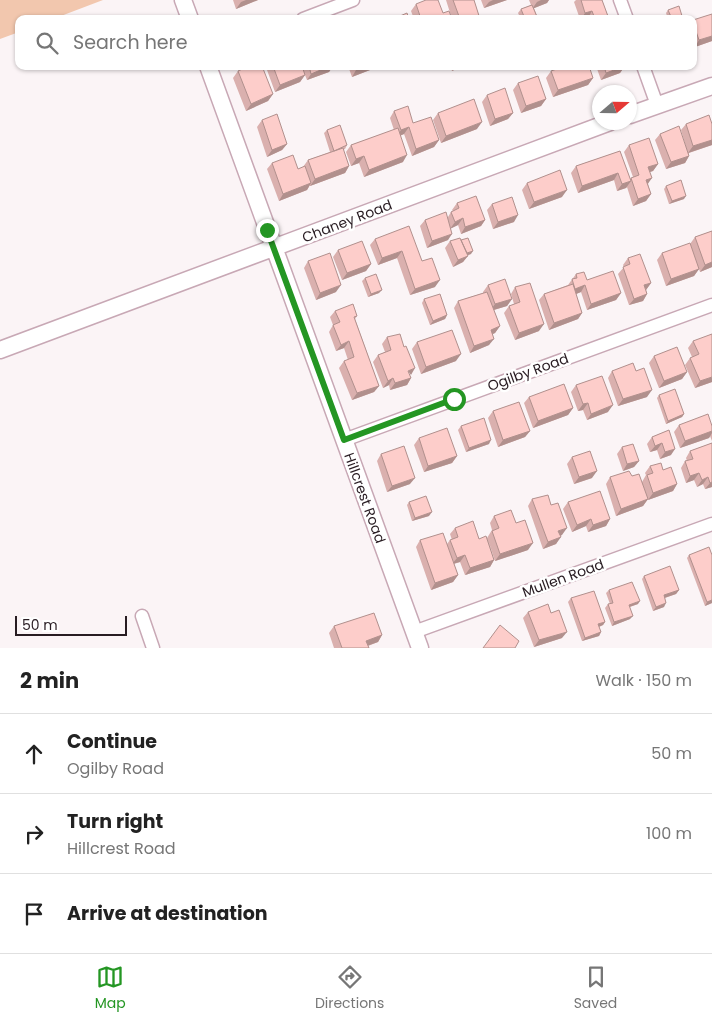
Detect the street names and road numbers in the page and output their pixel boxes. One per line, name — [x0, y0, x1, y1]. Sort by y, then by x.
street label: Chaney Road — [299, 195, 395, 247]
street label: Ogilby Road — [485, 348, 571, 396]
street label: Hillcrest Road — [339, 450, 391, 546]
street label: Mullen Road — [519, 554, 607, 602]

